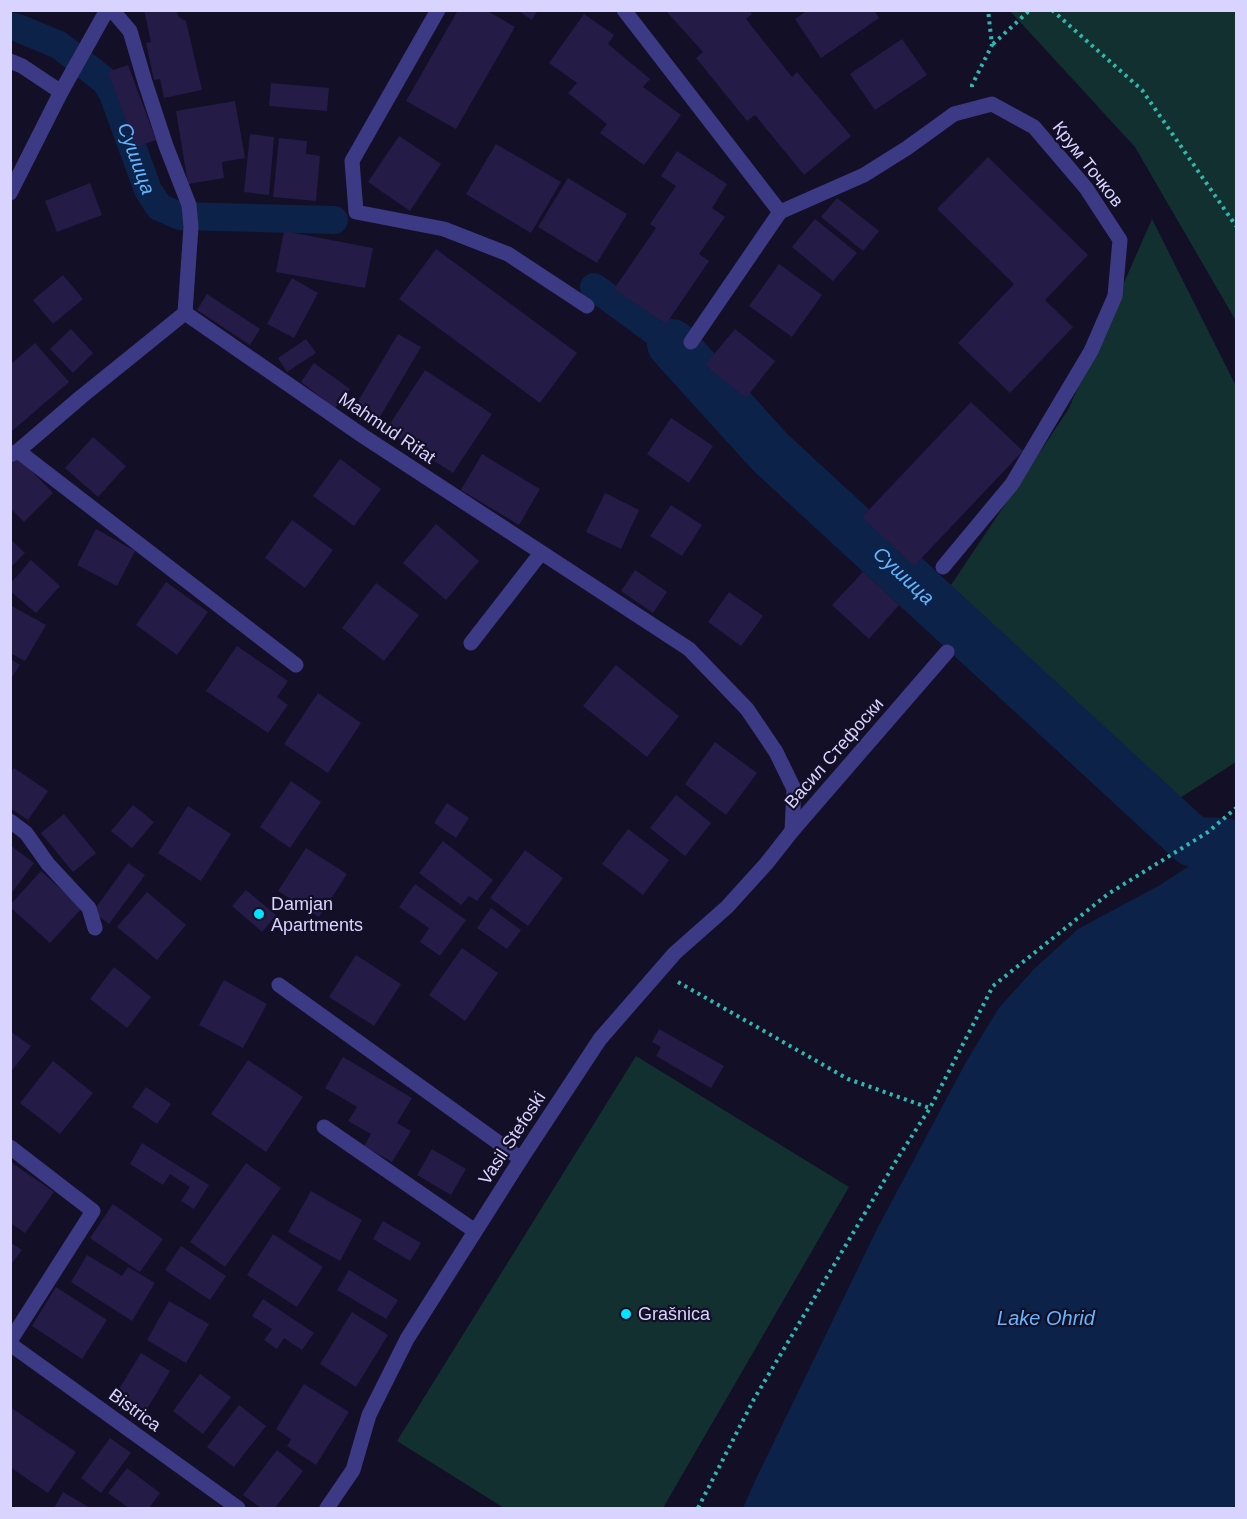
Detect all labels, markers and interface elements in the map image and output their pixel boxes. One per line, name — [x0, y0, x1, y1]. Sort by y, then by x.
street label: Крум Точков — [1049, 117, 1127, 211]
water label: Сушица — [113, 120, 160, 197]
street label: Mahmud Rifat — [335, 388, 439, 468]
water label: Сушица — [869, 542, 939, 609]
street label: Васил Стефоски — [781, 694, 887, 812]
place label: Damjan Apartments — [271, 894, 363, 935]
marker: Damjan Apartments — [252, 907, 266, 921]
street label: Vasil Stefoski — [475, 1088, 549, 1188]
place label: Grašnica — [638, 1304, 711, 1324]
marker: Grašnica — [619, 1307, 633, 1321]
water label: Lake Ohrid — [997, 1307, 1096, 1329]
street label: Bistrica — [105, 1385, 166, 1436]

